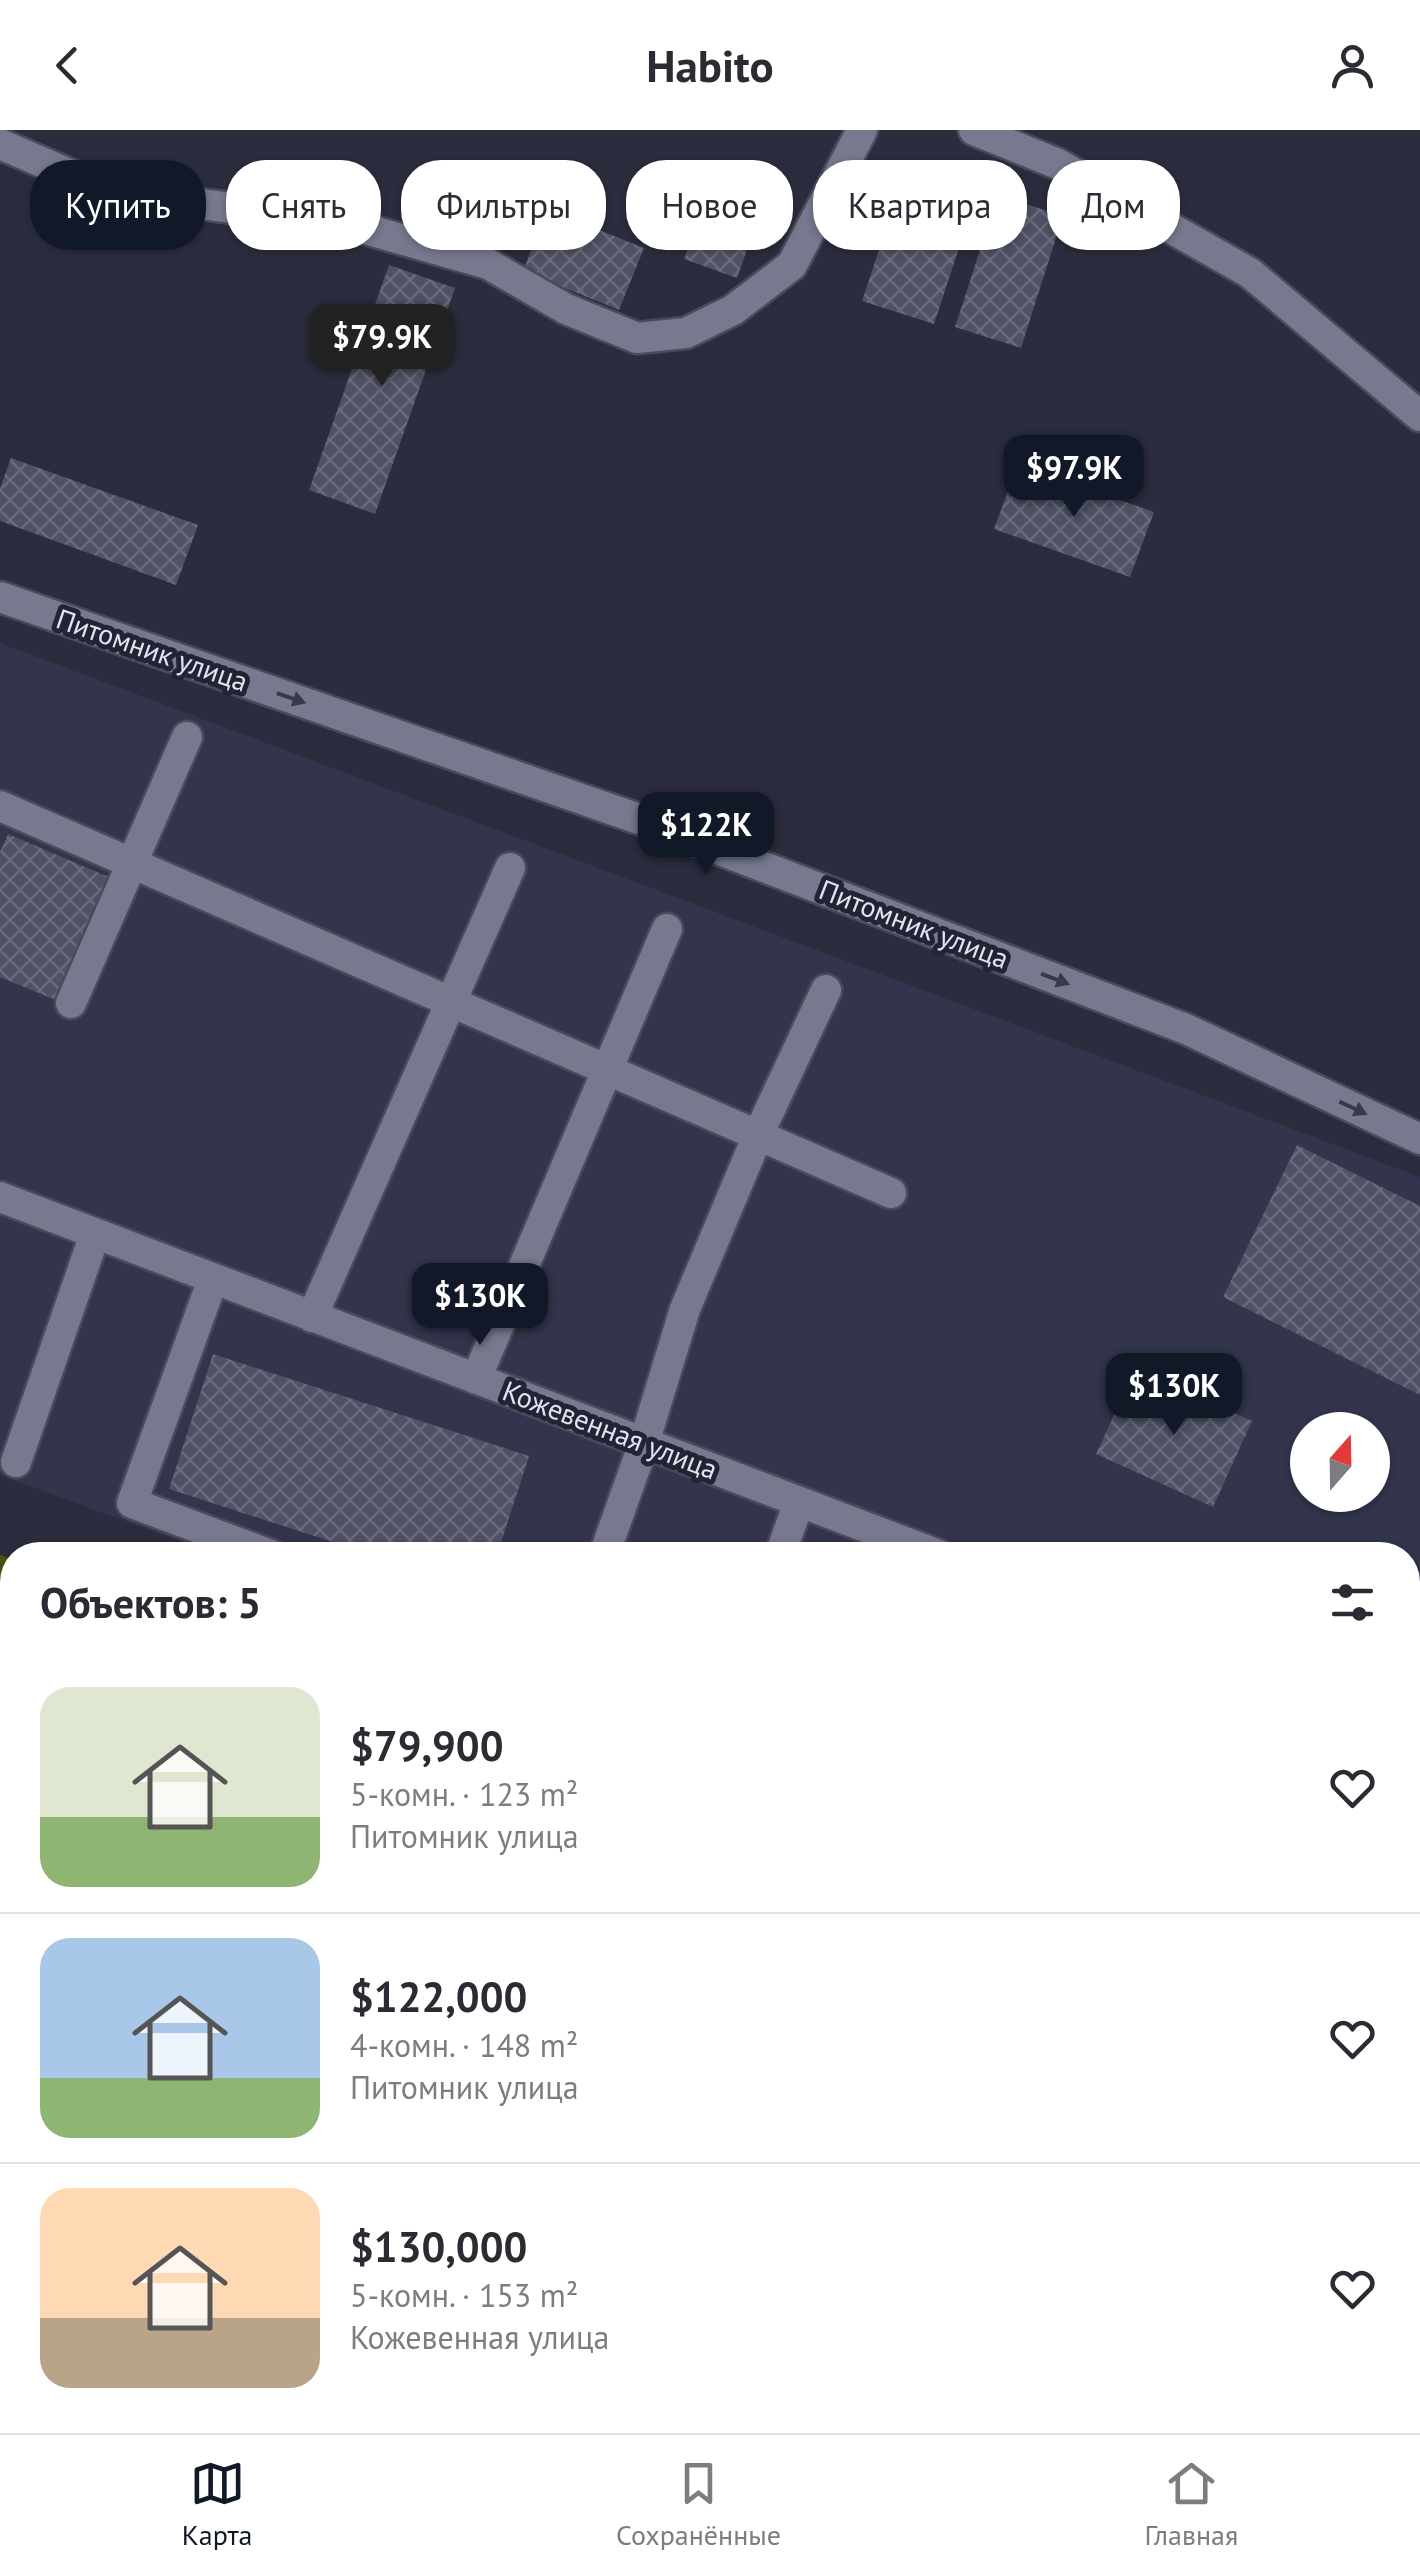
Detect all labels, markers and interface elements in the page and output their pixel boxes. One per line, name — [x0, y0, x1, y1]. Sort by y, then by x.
text: Habito — [646, 36, 774, 94]
icon: back — [40, 38, 95, 93]
icon: person — [1325, 38, 1380, 93]
chip: Купить — [30, 160, 206, 250]
chip: Снять — [226, 160, 381, 250]
chip: Фильтры — [401, 160, 606, 250]
chip: Новое — [626, 160, 793, 250]
chip: Квартира — [813, 160, 1027, 250]
chip: Дом — [1047, 160, 1180, 250]
pin: $79.9K — [301, 304, 463, 389]
text: $79.9K — [332, 315, 432, 357]
pin: $97.9K — [993, 435, 1155, 520]
text: $97.9K — [1026, 446, 1122, 488]
street label: Питомник улица — [52, 599, 253, 700]
one-way arrow — [276, 691, 306, 706]
pin: $122K — [636, 792, 776, 877]
text: $122K — [660, 803, 752, 845]
street label: Питомник улица — [814, 870, 1014, 977]
one-way arrow — [1041, 972, 1071, 987]
one-way arrow — [1339, 1100, 1368, 1117]
pin: $130K — [410, 1263, 550, 1348]
text: $130K — [434, 1274, 526, 1316]
pin: $130K — [1104, 1353, 1244, 1438]
text: $130K — [1128, 1364, 1220, 1406]
street label: Кожевенная улица — [498, 1372, 723, 1487]
north arrow — [1290, 1412, 1390, 1512]
map controls — [1290, 1412, 1390, 1512]
text: Объектов: 5 — [40, 1575, 261, 1630]
icon: filters — [1325, 1575, 1380, 1630]
text: $79,900 — [350, 1718, 503, 1773]
icon: home — [120, 1727, 240, 1847]
icon: heart — [1325, 1760, 1380, 1815]
text: 5-комн. · 123 m² — [350, 1773, 578, 1815]
text: Питомник улица — [350, 1815, 579, 1857]
text: $122,000 — [350, 1969, 527, 2024]
icon: home — [120, 1978, 240, 2098]
icon: heart — [1325, 2011, 1380, 2066]
text: 4-комн. · 148 m² — [350, 2024, 578, 2066]
text: Питомник улица — [350, 2066, 579, 2108]
text: $130,000 — [350, 2219, 527, 2274]
icon: home — [120, 2228, 240, 2348]
icon: heart — [1325, 2261, 1380, 2316]
text: 5-комн. · 153 m² — [350, 2274, 578, 2316]
text: Кожевенная улица — [350, 2316, 609, 2358]
tab: Карта — [182, 2456, 252, 2553]
tab: Сохранённые — [616, 2456, 781, 2553]
tab: Главная — [1144, 2456, 1238, 2553]

